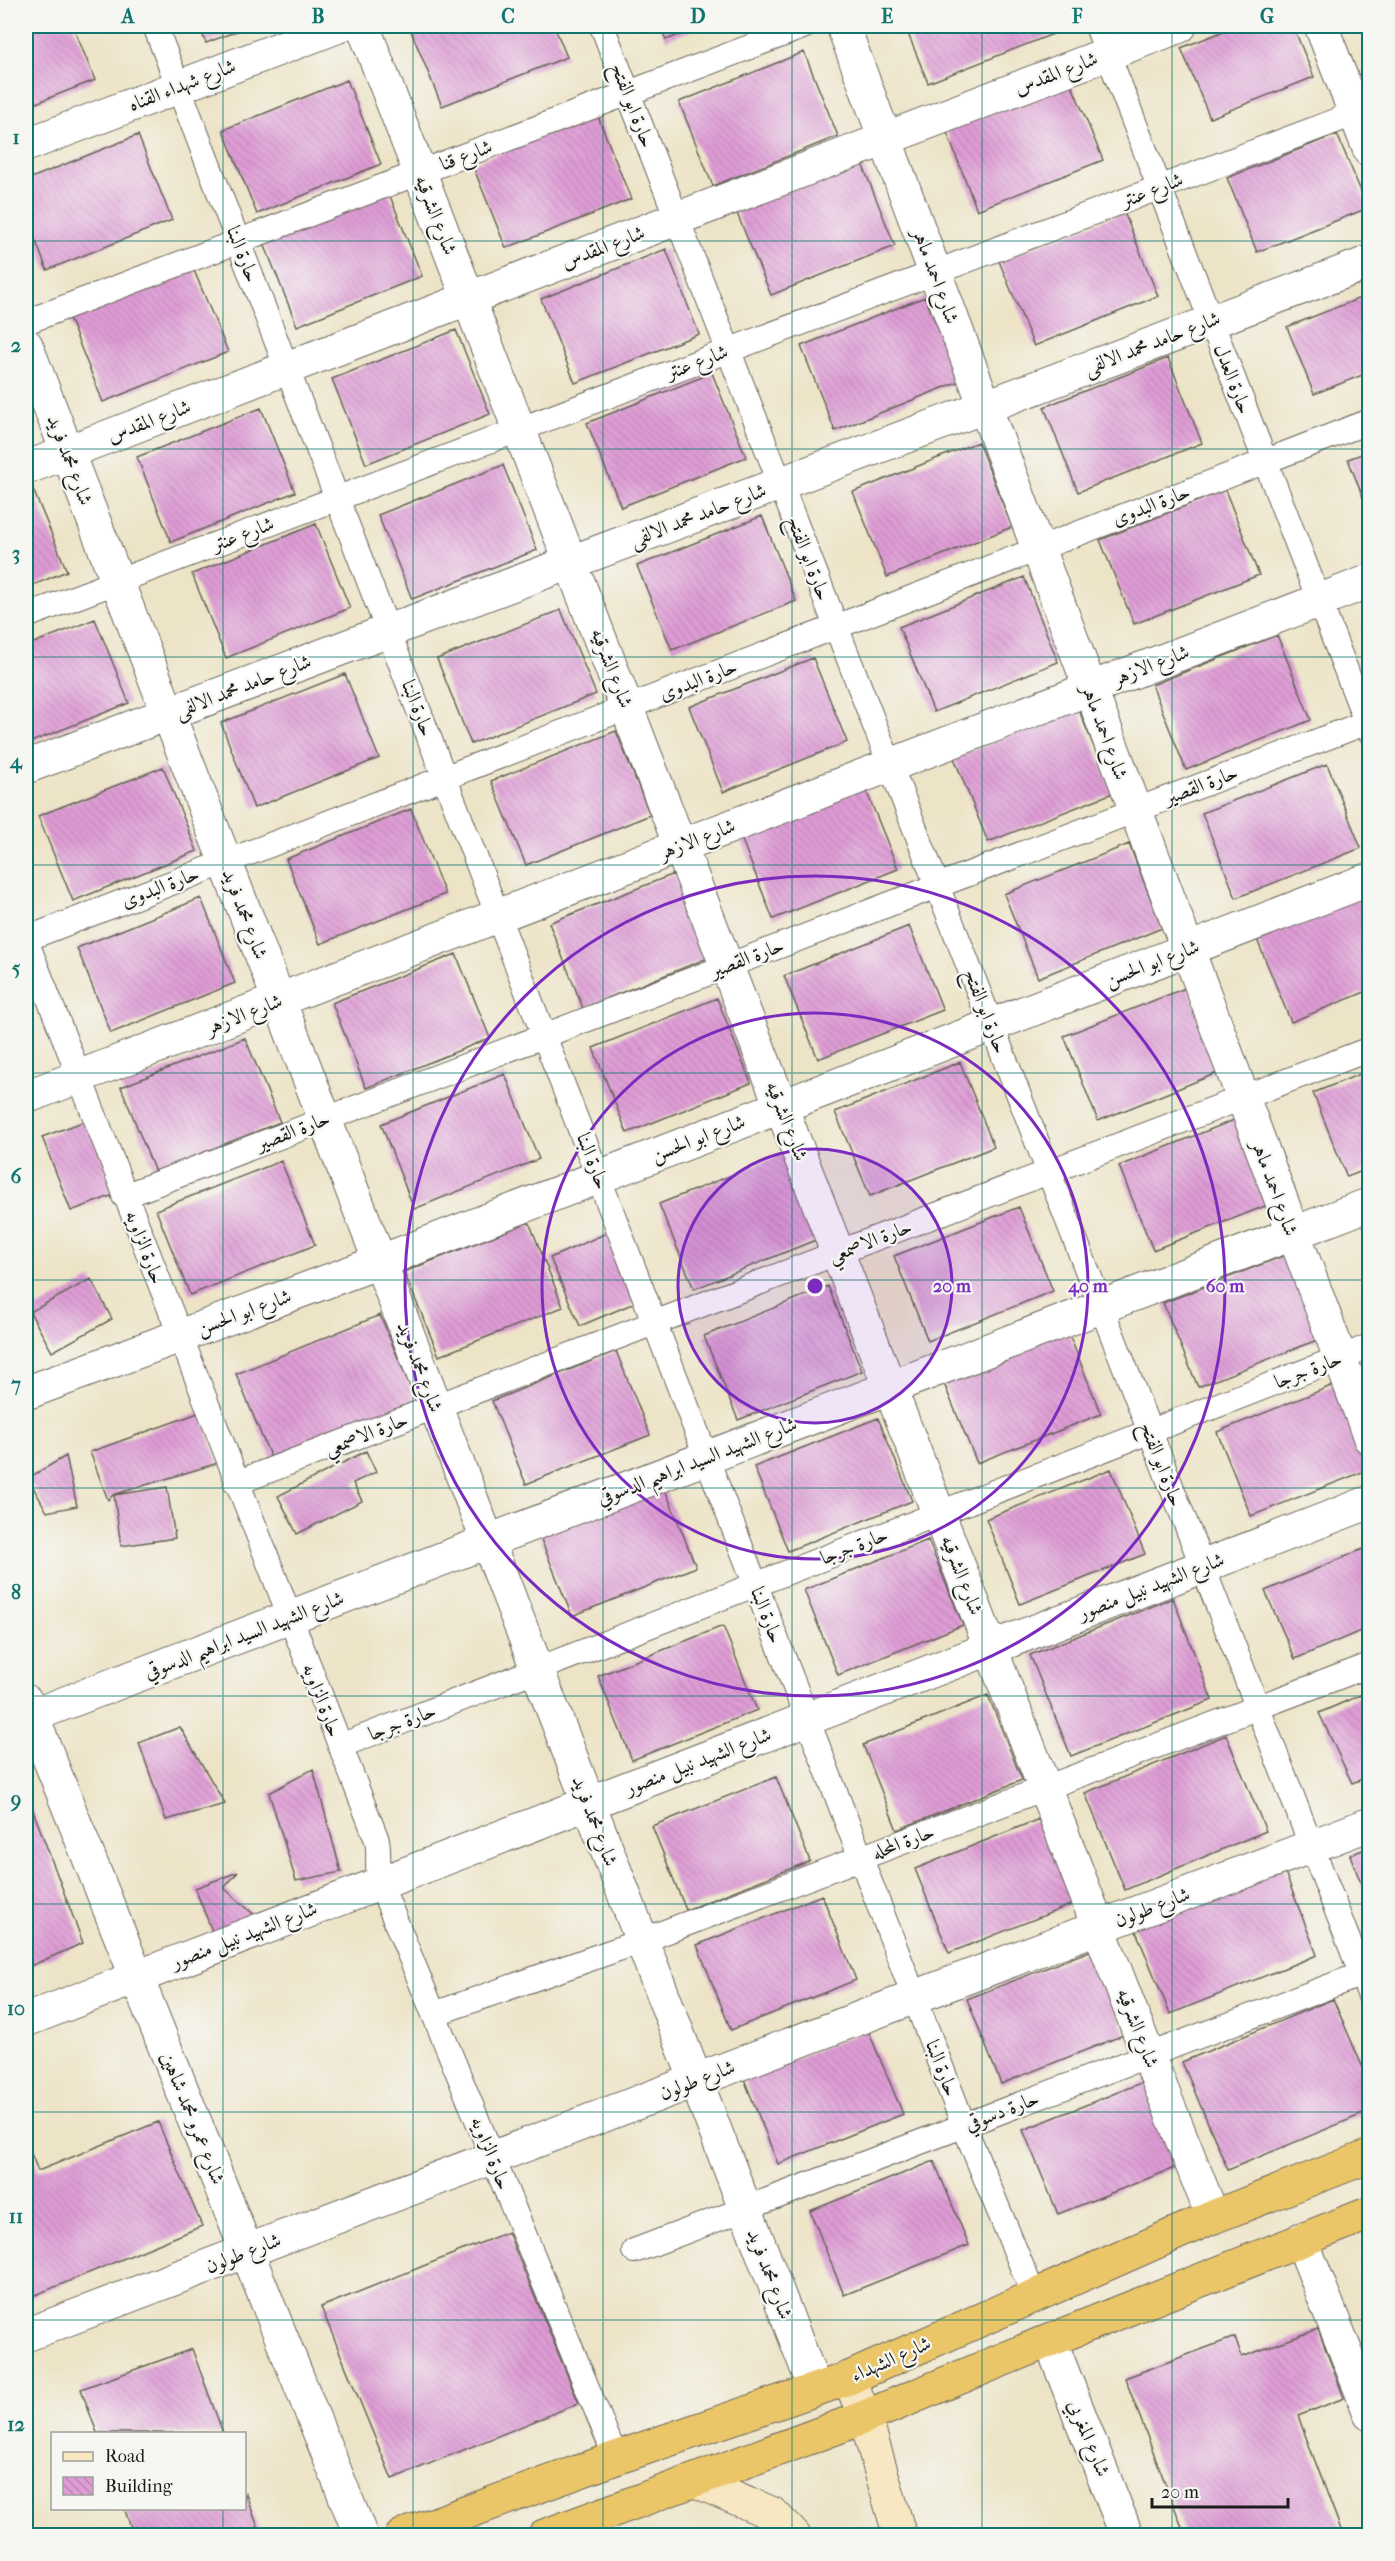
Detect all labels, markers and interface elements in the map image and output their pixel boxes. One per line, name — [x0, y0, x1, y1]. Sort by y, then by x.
text: A — [120, 5, 136, 28]
text: B — [311, 5, 325, 28]
text: C — [501, 5, 515, 28]
text: D — [690, 5, 706, 28]
text: E — [881, 5, 893, 28]
text: F — [1071, 5, 1083, 28]
text: G — [1260, 5, 1274, 28]
street label: شارع المقدس — [1011, 47, 1103, 105]
street label: شارع شهداء القناه — [125, 54, 241, 122]
street label: حارة ابو الفتح — [601, 59, 660, 153]
text: 1 — [12, 126, 20, 149]
street label: شارع قنا — [436, 135, 498, 181]
street label: شارع عنتر — [1116, 168, 1188, 219]
street label: شارع الشرقيه — [405, 172, 462, 260]
street label: شارع المقدس — [558, 221, 650, 279]
street label: حارة البنا — [222, 223, 264, 285]
street label: شارع احمد ماهر — [902, 223, 964, 329]
street label: شارع حامد محمد الالفى — [1081, 306, 1226, 385]
text: 2 — [11, 334, 21, 357]
street label: شارع عنتر — [661, 340, 733, 391]
street label: حارة العدل — [1209, 341, 1257, 417]
street label: شارع المقدس — [104, 395, 196, 453]
street label: شارع محمد فريد — [37, 412, 98, 511]
street label: شارع حامد محمد الالفى — [627, 478, 772, 557]
street label: حارة البدوى — [1109, 480, 1193, 530]
street label: شارع عنتر — [207, 512, 279, 563]
street label: حارة ابو الفتح — [777, 512, 836, 606]
text: 3 — [12, 542, 20, 565]
street label: شارع الشرقيه — [581, 625, 638, 713]
street label: شارع الازهر — [1108, 640, 1195, 696]
street label: شارع حامد محمد الالفى — [172, 649, 317, 728]
street label: حارة البدوى — [656, 655, 740, 705]
street label: حارة البنا — [397, 677, 439, 739]
street label: شارع احمد ماهر — [1071, 679, 1133, 785]
text: 4 — [9, 750, 23, 774]
street label: حارة القصير — [1159, 760, 1241, 810]
street label: شارع الازهر — [654, 814, 741, 870]
street label: حارة البدوى — [118, 862, 202, 912]
street label: شارع محمد فريد — [212, 866, 273, 965]
street label: حارة القصير — [705, 933, 787, 983]
street label: شارع ابو الحسن — [1102, 935, 1204, 997]
text: 5 — [12, 957, 21, 980]
street label: حارة ابو الفتح — [954, 965, 1013, 1059]
street label: شارع الازهر — [201, 989, 288, 1045]
street label: شارع الشرقيه — [756, 1078, 813, 1166]
street label: حارة القصير — [251, 1106, 333, 1156]
street label: شارع ابو الحسن — [648, 1110, 750, 1172]
street label: حارة البنا — [572, 1130, 614, 1192]
street label: شارع احمد ماهر — [1241, 1135, 1303, 1241]
text: 6 — [11, 1165, 23, 1188]
street label: حارة الزاويه — [120, 1207, 170, 1287]
street label: حارة الاصمعي — [825, 1215, 918, 1274]
centre of rings — [805, 1276, 825, 1296]
text: 20 m — [933, 1276, 972, 1297]
text: 40 m — [1067, 1276, 1109, 1297]
text: 60 m — [1206, 1276, 1245, 1297]
street label: شارع ابو الحسن — [194, 1284, 296, 1345]
street label: شارع محمد فريد — [387, 1319, 448, 1418]
street label: حارة جرجا — [1271, 1347, 1345, 1393]
text: 7 — [10, 1373, 21, 1396]
street label: حارة الاصمعي — [321, 1408, 414, 1467]
street label: شارع الشهيد السيد ابراهيم الدسوقي — [594, 1412, 803, 1517]
street label: حارة ابو الفتح — [1130, 1418, 1189, 1512]
street label: حارة جرجا — [817, 1523, 891, 1569]
street label: شارع الشرقيه — [931, 1532, 988, 1620]
street label: شارع الشهيد نبيل منصور — [1073, 1548, 1229, 1631]
text: 8 — [11, 1581, 21, 1604]
street label: حارة البنا — [746, 1584, 788, 1646]
street label: شارع الشهيد السيد ابراهيم الدسوقي — [141, 1586, 350, 1691]
street label: حارة الزاويه — [297, 1660, 347, 1740]
street label: حارة جرجا — [365, 1699, 439, 1745]
street label: شارع الشهيد نبيل منصور — [620, 1723, 776, 1806]
street label: شارع محمد فريد — [562, 1773, 623, 1872]
text: 9 — [10, 1789, 21, 1812]
street label: حارة المحله — [868, 1820, 938, 1864]
street label: شارع طولون — [1111, 1882, 1195, 1938]
street label: شارع الشهيد نبيل منصور — [166, 1897, 322, 1980]
street label: شارع الشرقيه — [1107, 1985, 1164, 2073]
text: 10 — [7, 1997, 25, 2020]
street label: حارة البنا — [921, 2037, 963, 2099]
street label: شارع عمرو محمد شاهين — [150, 2048, 230, 2190]
street label: شارع طولون — [656, 2055, 740, 2111]
street label: حارة دسوقي — [962, 2086, 1044, 2139]
street label: حارة الزاويه — [465, 2113, 516, 2193]
text: 11 — [9, 2205, 23, 2228]
street label: شارع محمد فريد — [737, 2226, 798, 2325]
street label: شارع طولون — [202, 2228, 286, 2284]
street label: شارع الشهداء — [847, 2331, 937, 2392]
street label: شارع المغربي — [1058, 2396, 1115, 2482]
text: 12 — [7, 2413, 25, 2436]
legend — [51, 2432, 246, 2510]
text: Road — [105, 2446, 145, 2467]
scale bar — [1152, 2471, 1288, 2509]
text: Building — [105, 2476, 173, 2497]
text: 20 m — [1161, 2482, 1199, 2503]

